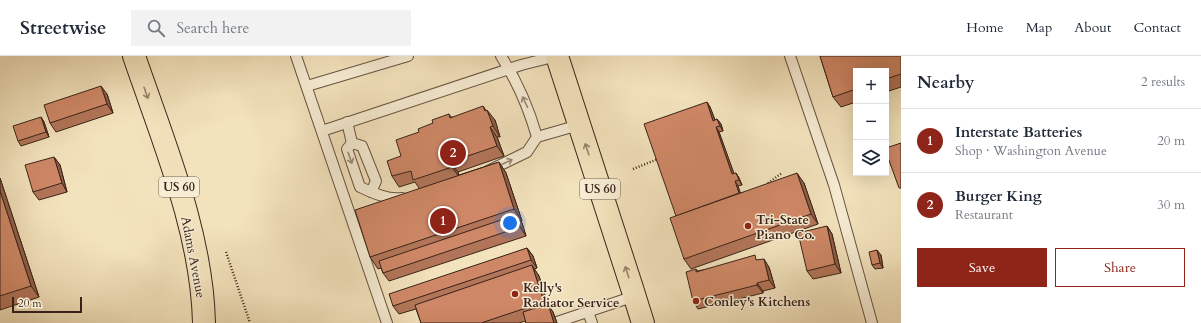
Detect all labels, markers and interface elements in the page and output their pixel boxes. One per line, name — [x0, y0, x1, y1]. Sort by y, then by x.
search box — [131, 10, 411, 46]
text: Streetwise — [20, 15, 107, 41]
icon: search — [145, 17, 167, 39]
text: Search here — [177, 18, 249, 38]
text: Home — [966, 18, 1004, 37]
text: Map — [1026, 18, 1052, 37]
text: About — [1074, 18, 1111, 37]
text: Contact — [1133, 18, 1181, 37]
map controls — [853, 68, 889, 176]
button: + — [853, 68, 889, 104]
text: Nearby — [917, 71, 974, 94]
text: 2 results — [1141, 73, 1185, 91]
one-way arrow — [143, 87, 151, 99]
one-way arrow — [521, 97, 528, 109]
button: − — [853, 104, 889, 140]
text: Interstate Batteries — [955, 122, 1082, 142]
text: 1 — [927, 132, 933, 150]
text: 20 m — [1157, 132, 1185, 150]
pin: 2 — [440, 138, 466, 168]
button: layers — [853, 140, 889, 176]
one-way arrow — [583, 142, 590, 155]
text: Shop · Washington Avenue — [955, 142, 1107, 160]
one-way arrow — [347, 152, 354, 165]
one-way arrow — [500, 158, 512, 165]
road number: US 60 — [159, 177, 199, 197]
road number: US 60 — [580, 179, 620, 199]
text: Burger King — [955, 186, 1042, 206]
text: 2 — [927, 196, 933, 214]
text: 30 m — [1157, 196, 1185, 214]
pin: 1 — [430, 206, 456, 236]
text: Restaurant — [955, 206, 1013, 224]
place label: Tri-State Piano Co. — [756, 211, 815, 244]
your location — [500, 213, 520, 233]
street label: Adams Avenue — [176, 215, 210, 300]
marker: Tri-State Piano Co. — [743, 221, 753, 231]
button: Save — [917, 248, 1047, 287]
button: Share — [1055, 248, 1185, 287]
one-way arrow — [623, 267, 631, 279]
place label: Kelly's Radiator Service — [523, 279, 619, 312]
marker: Kelly's Radiator Service — [510, 289, 520, 299]
place label: Conley's Kitchens — [704, 293, 810, 311]
scale bar — [12, 295, 82, 314]
text: 20 m — [18, 296, 42, 311]
marker: Conley's Kitchens — [691, 296, 701, 306]

